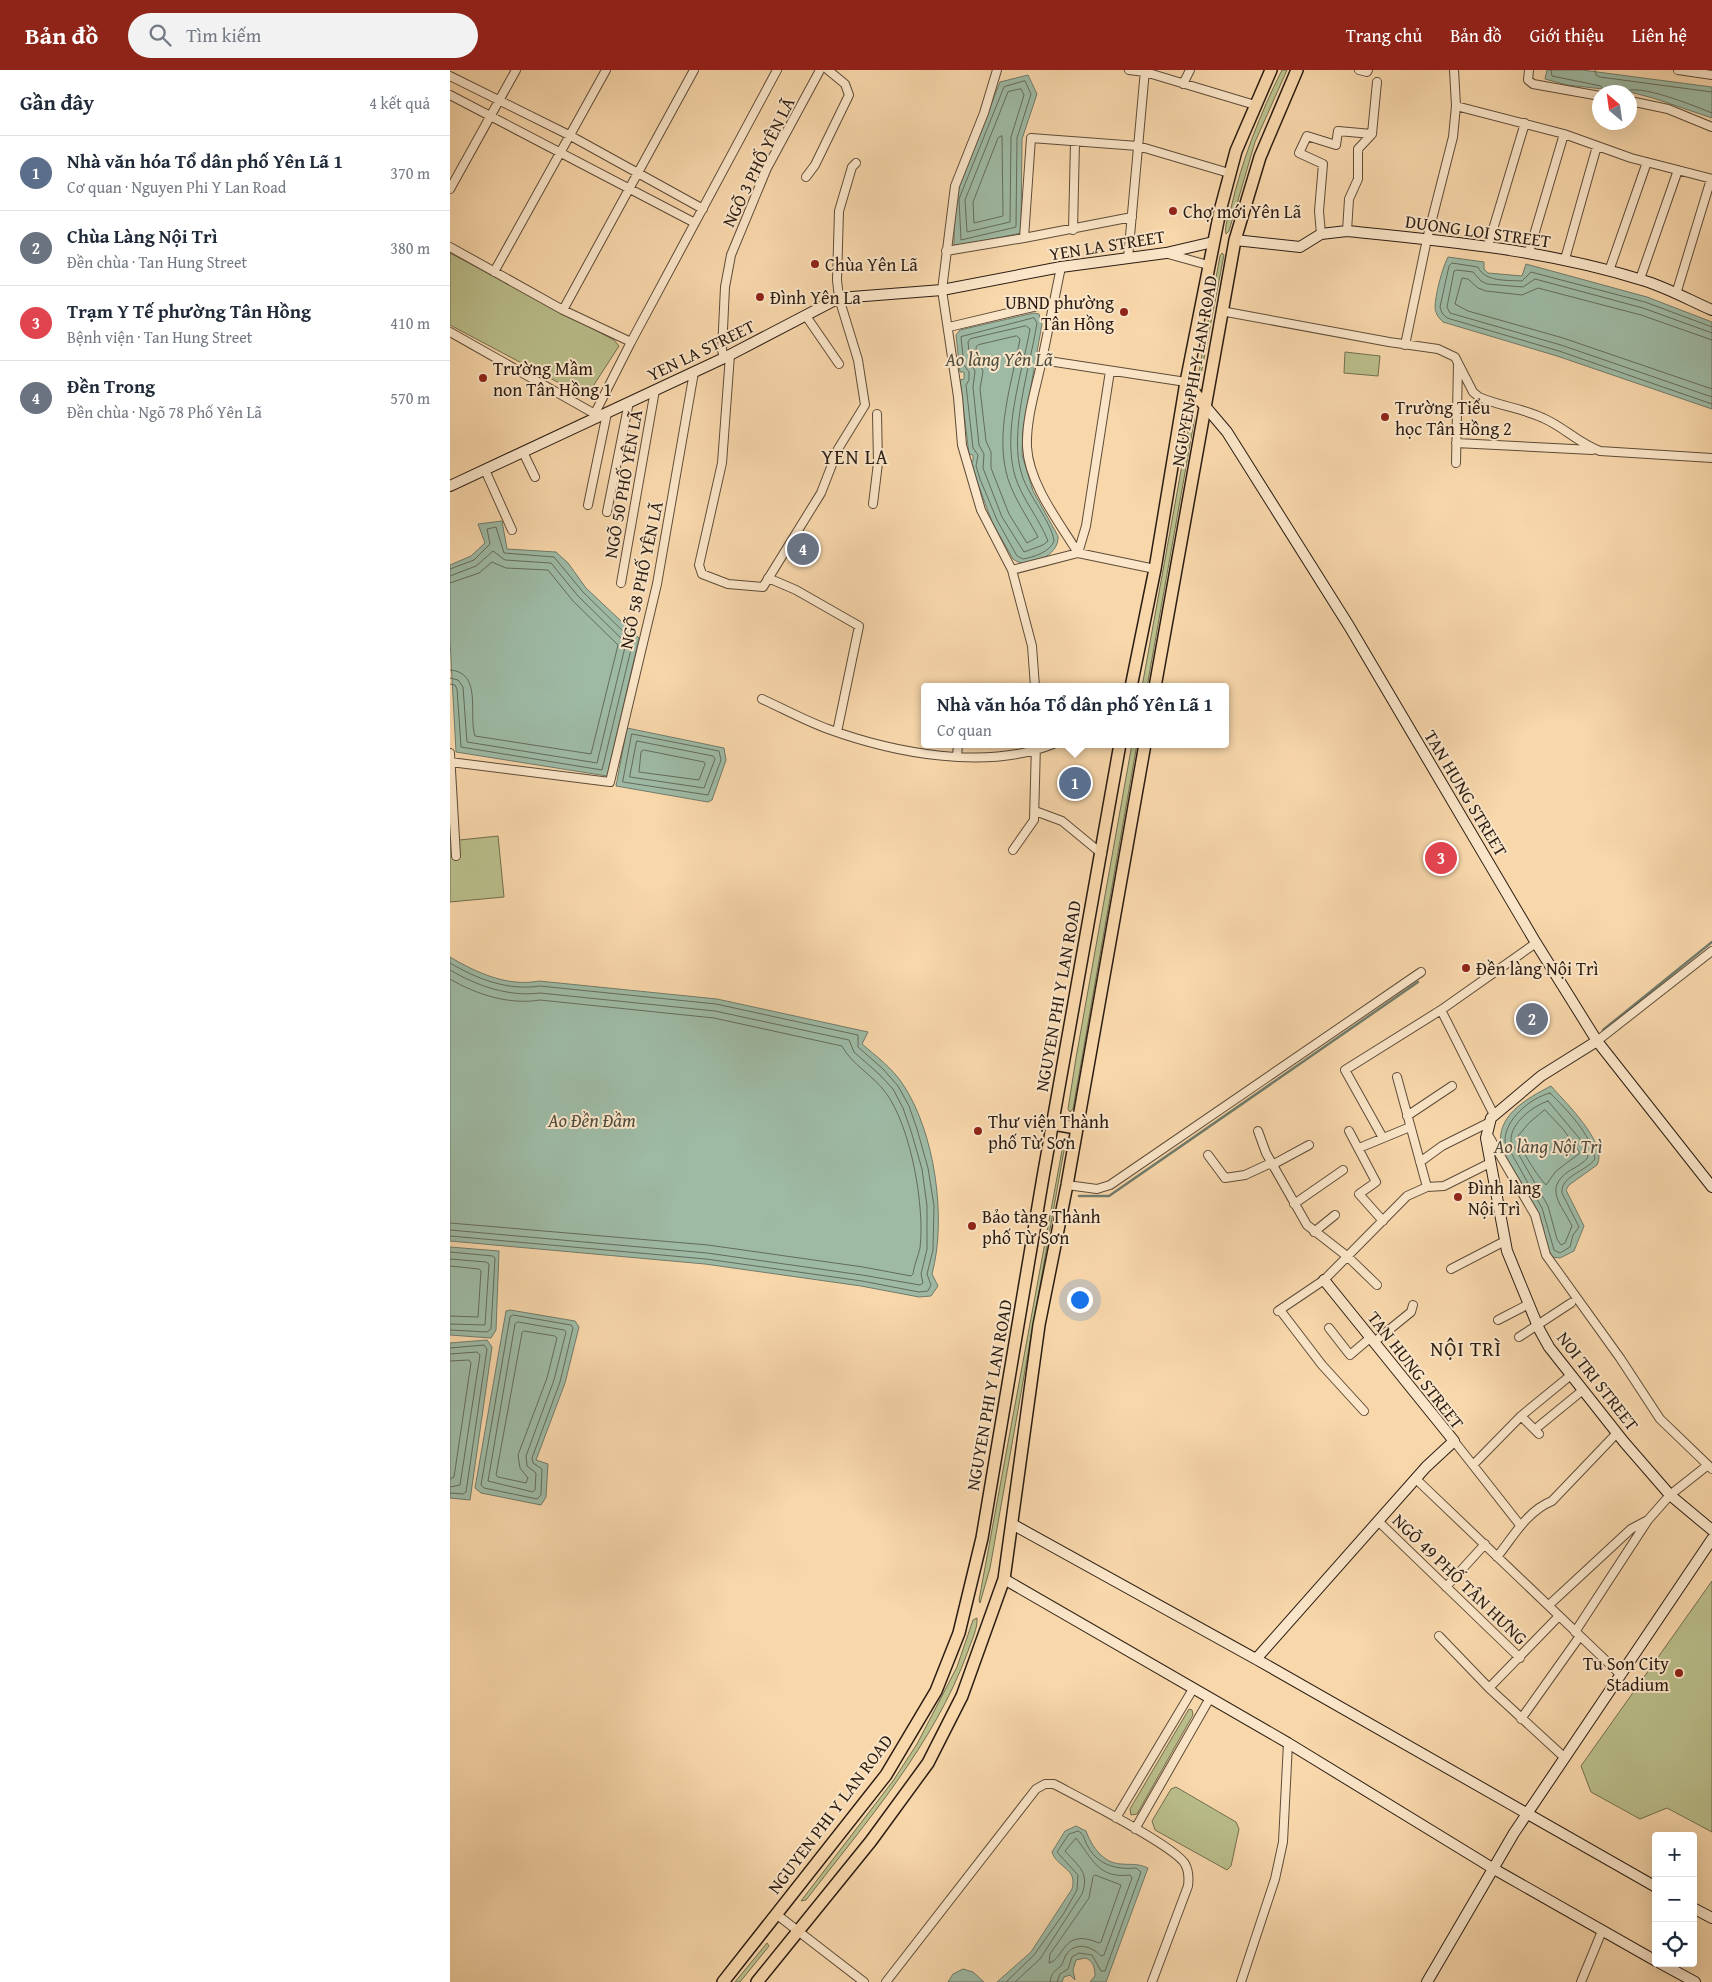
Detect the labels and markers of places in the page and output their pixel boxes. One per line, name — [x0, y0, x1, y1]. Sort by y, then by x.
place label: Chợ mới Yên Lã — [1183, 198, 1302, 225]
marker: Chợ mới Yên Lã — [1167, 205, 1179, 217]
place label: Chùa Yên Lã — [825, 251, 918, 278]
marker: Chùa Yên Lã — [809, 258, 821, 270]
place label: Đình Yên La — [770, 284, 861, 311]
place label: UBND phường Tân Hồng — [1005, 289, 1114, 337]
marker: Đình Yên La — [754, 291, 766, 303]
marker: UBND phường Tân Hồng — [1118, 306, 1130, 318]
place label: Trường Mầm non Tân Hồng 1 — [493, 355, 612, 403]
marker: Trường Mầm non Tân Hồng 1 — [477, 372, 489, 384]
place label: Trường Tiểu học Tân Hồng 2 — [1395, 394, 1512, 442]
marker: Trường Tiểu học Tân Hồng 2 — [1379, 411, 1391, 423]
pin: 4 — [787, 530, 819, 568]
pin: 1 — [1059, 764, 1091, 802]
pin: 3 — [1425, 839, 1457, 877]
place label: Đền làng Nội Trì — [1476, 955, 1599, 982]
marker: Đền làng Nội Trì — [1460, 962, 1472, 974]
pin: 2 — [1516, 1000, 1548, 1038]
place label: Thư viện Thành phố Từ Sơn — [988, 1108, 1109, 1156]
marker: Thư viện Thành phố Từ Sơn — [972, 1125, 984, 1137]
place label: Đình làng Nội Trì — [1468, 1174, 1541, 1222]
marker: Đình làng Nội Trì — [1452, 1191, 1464, 1203]
place label: Bảo tàng Thành phố Từ Sơn — [982, 1203, 1101, 1251]
marker: Bảo tàng Thành phố Từ Sơn — [966, 1220, 978, 1232]
place label: Tu Son City Stadium — [1583, 1650, 1669, 1698]
marker: Tu Son City Stadium — [1673, 1667, 1685, 1679]

